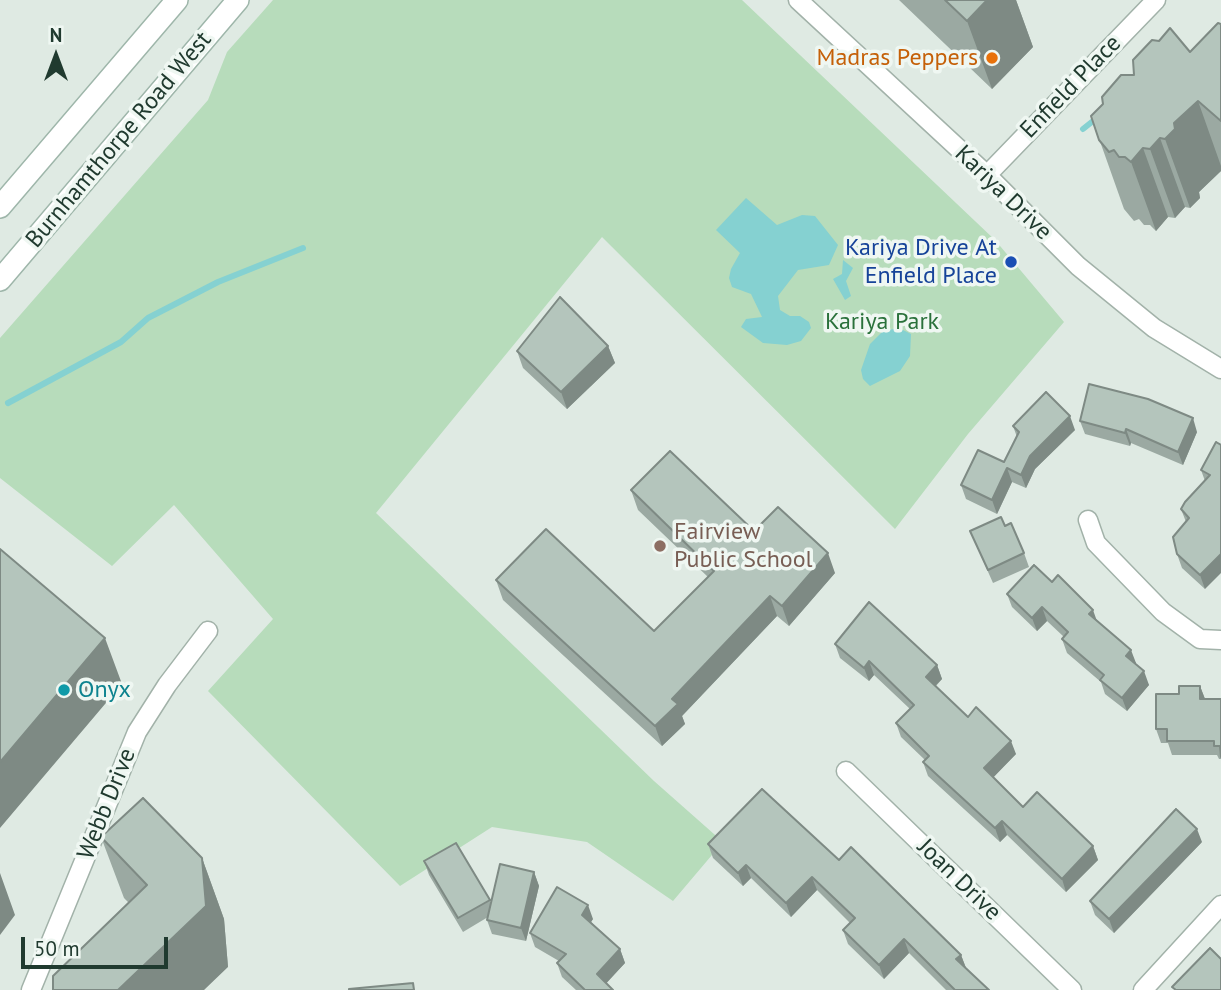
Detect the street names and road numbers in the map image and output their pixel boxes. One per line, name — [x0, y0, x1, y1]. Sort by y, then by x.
street label: Burnhamthorpe Road West — [20, 26, 218, 254]
street label: Enfield Place — [1015, 29, 1127, 145]
street label: Kariya Drive — [948, 140, 1058, 246]
street label: Webb Drive — [72, 744, 142, 864]
street label: Joan Drive — [911, 833, 1007, 927]

